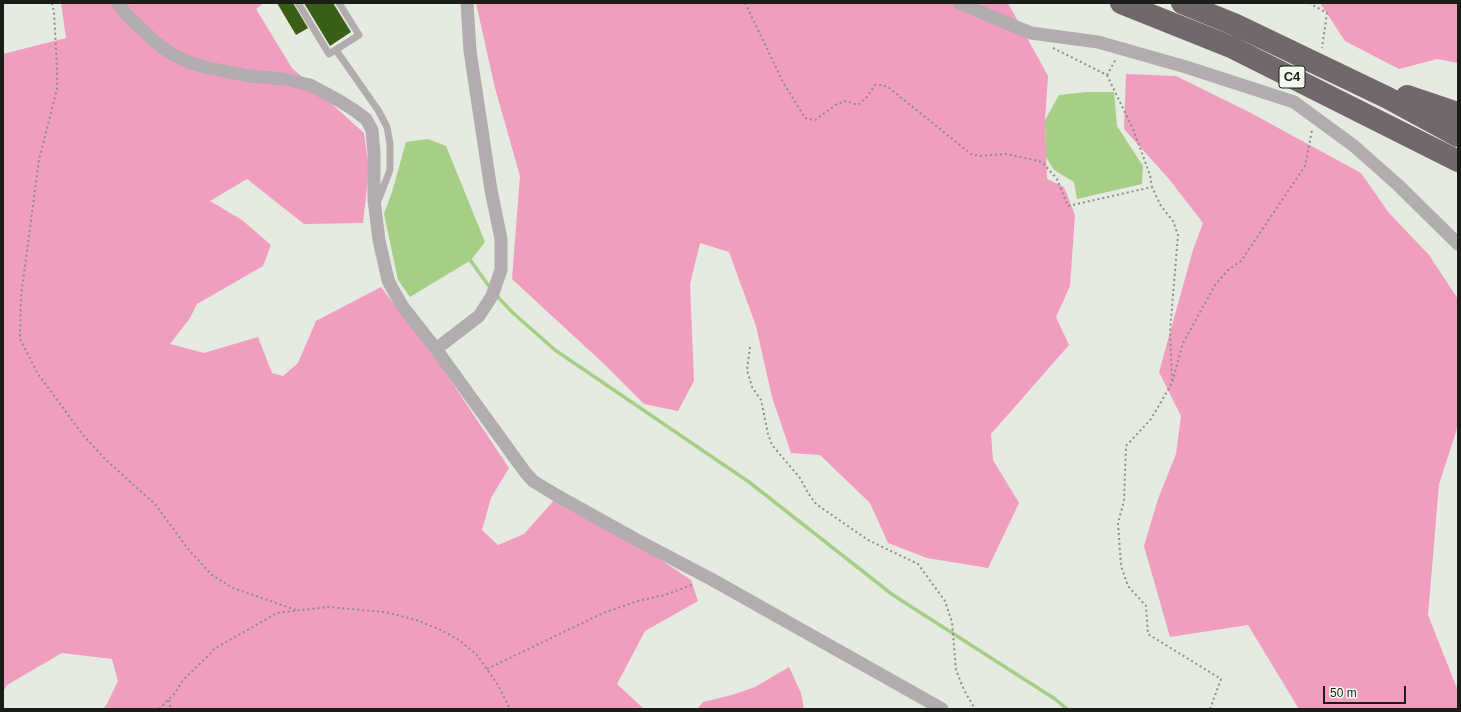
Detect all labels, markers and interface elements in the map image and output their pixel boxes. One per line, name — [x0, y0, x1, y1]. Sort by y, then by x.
road number: C4 — [1279, 66, 1305, 88]
scale bar — [1325, 678, 1408, 704]
text: 50 m — [1330, 686, 1357, 700]

